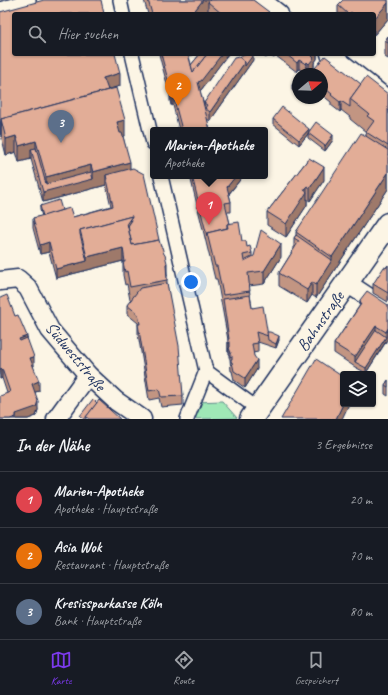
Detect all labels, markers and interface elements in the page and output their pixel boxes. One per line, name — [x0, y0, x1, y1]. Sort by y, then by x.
search box — [12, 12, 376, 56]
icon: search — [26, 23, 48, 45]
text: Hier suchen — [58, 25, 118, 44]
north arrow — [292, 68, 328, 104]
pin: 2 — [165, 73, 191, 106]
pin: 3 — [48, 110, 74, 143]
popup — [150, 127, 268, 179]
text: Marien-Apotheke — [164, 136, 254, 155]
text: Apotheke — [164, 155, 204, 171]
pin: 1 — [196, 192, 222, 225]
your location — [181, 272, 201, 292]
street label: Bahnstraße — [292, 286, 349, 355]
street label: Südweststraße — [41, 318, 111, 396]
map controls — [340, 371, 376, 407]
button: layers — [340, 371, 376, 407]
text: In der Nähe — [16, 435, 89, 456]
text: 3 Ergebnisse — [316, 437, 372, 453]
text: Marien-Apotheke — [54, 482, 143, 501]
text: 1 — [26, 492, 32, 508]
text: 20 m — [350, 492, 372, 508]
text: Apotheke · Hauptstraße — [54, 501, 157, 517]
text: Asia Wok — [54, 538, 101, 557]
text: 2 — [26, 548, 32, 564]
text: 70 m — [350, 548, 372, 564]
text: Restaurant · Hauptstraße — [54, 557, 168, 573]
text: Kresissparkasse Köln — [54, 594, 162, 613]
text: 3 — [26, 604, 32, 620]
text: 80 m — [350, 604, 372, 620]
text: Bank · Hauptstraße — [54, 613, 141, 629]
tab: Karte — [50, 649, 72, 687]
tab: Route — [173, 649, 195, 687]
tab: Gespeichert — [295, 649, 338, 687]

